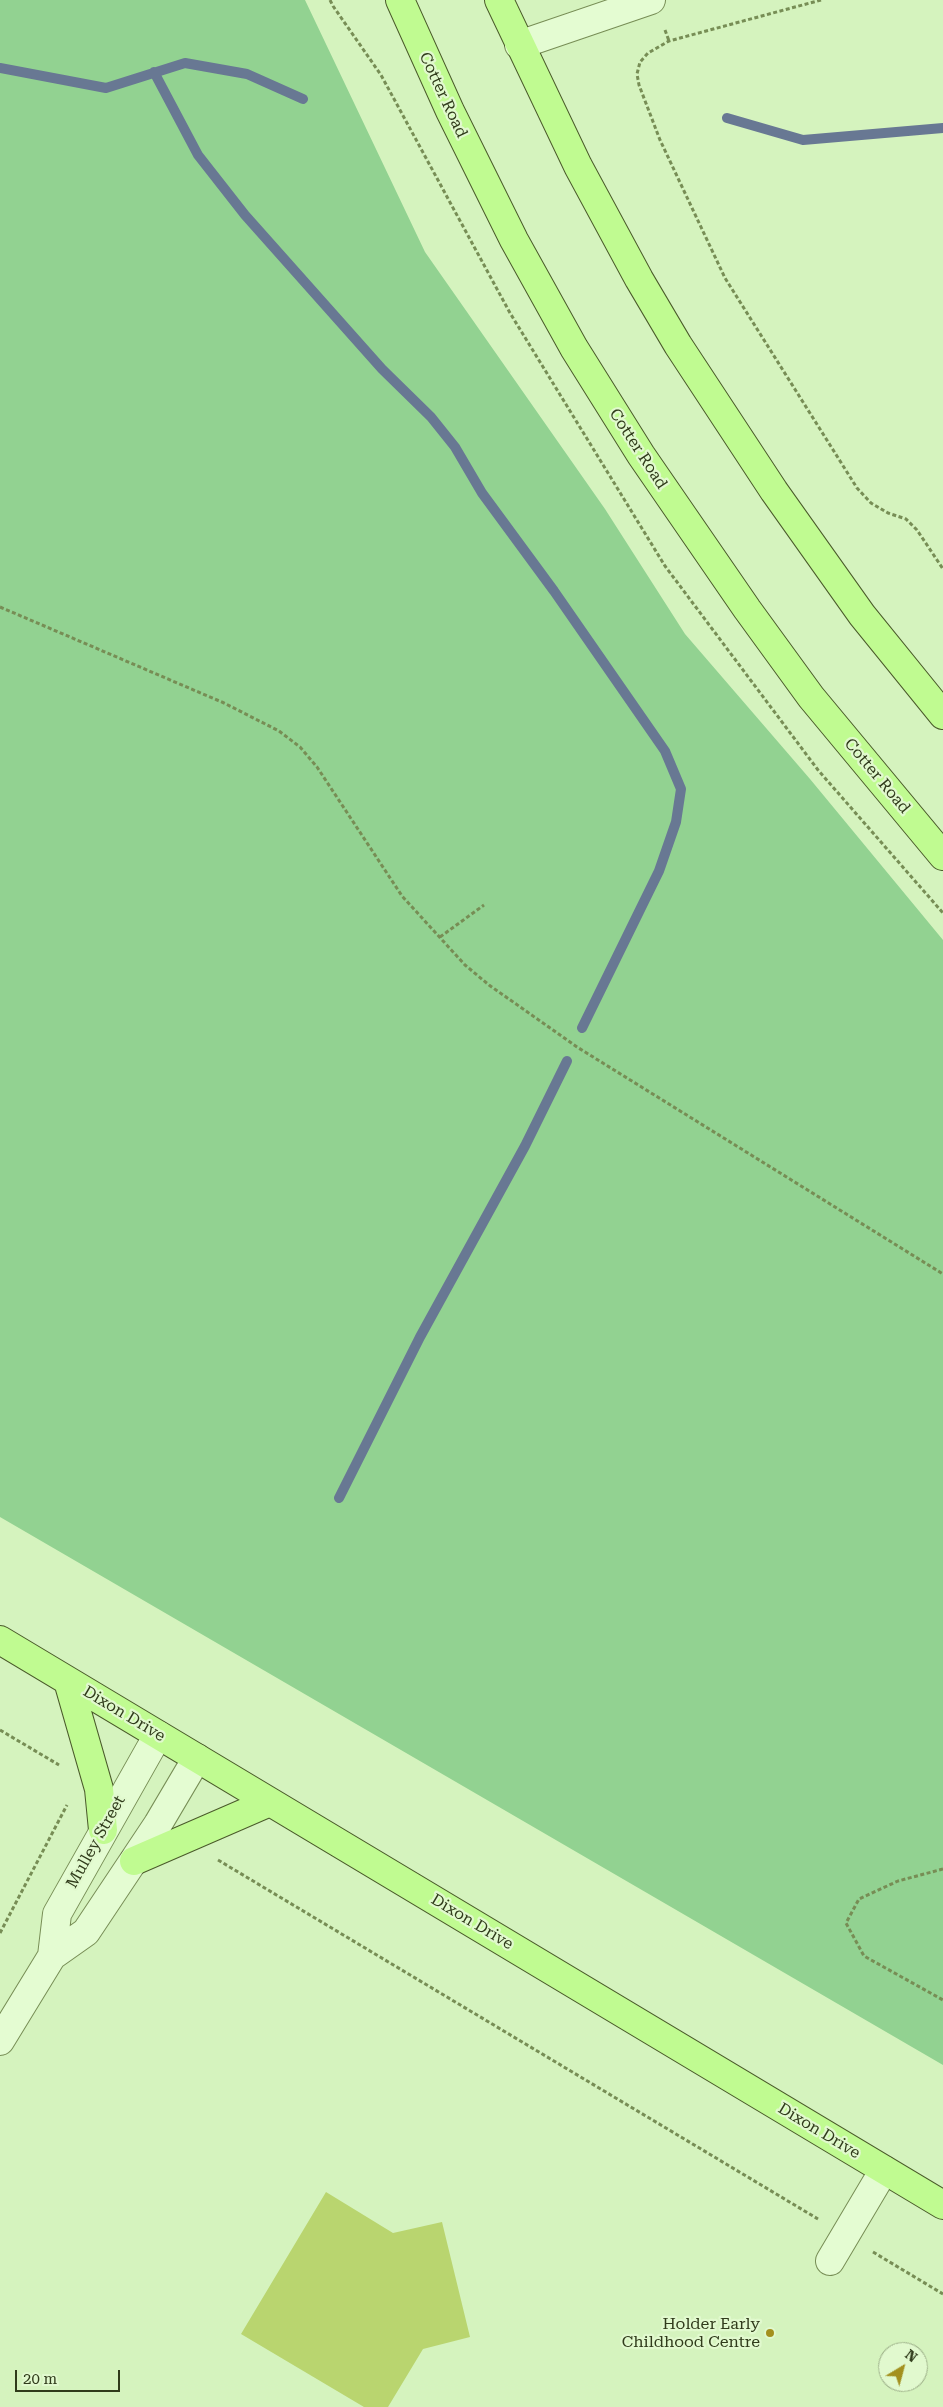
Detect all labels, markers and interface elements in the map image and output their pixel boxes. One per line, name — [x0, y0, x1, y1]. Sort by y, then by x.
street label: Cotter Road — [415, 49, 471, 141]
street label: Cotter Road — [605, 405, 671, 493]
street label: Cotter Road — [840, 735, 914, 817]
street label: Dixon Drive — [79, 1682, 169, 1746]
street label: Mulley Street — [63, 1792, 129, 1892]
street label: Dixon Drive — [427, 1890, 517, 1954]
street label: Dixon Drive — [774, 2099, 864, 2163]
place label: Holder Early Childhood Centre — [622, 2314, 760, 2352]
marker: Holder Early Childhood Centre — [764, 2327, 776, 2339]
north arrow — [878, 2342, 928, 2392]
text: N — [902, 2346, 921, 2365]
scale bar — [18, 2360, 122, 2392]
text: 20 m — [23, 2370, 57, 2388]

